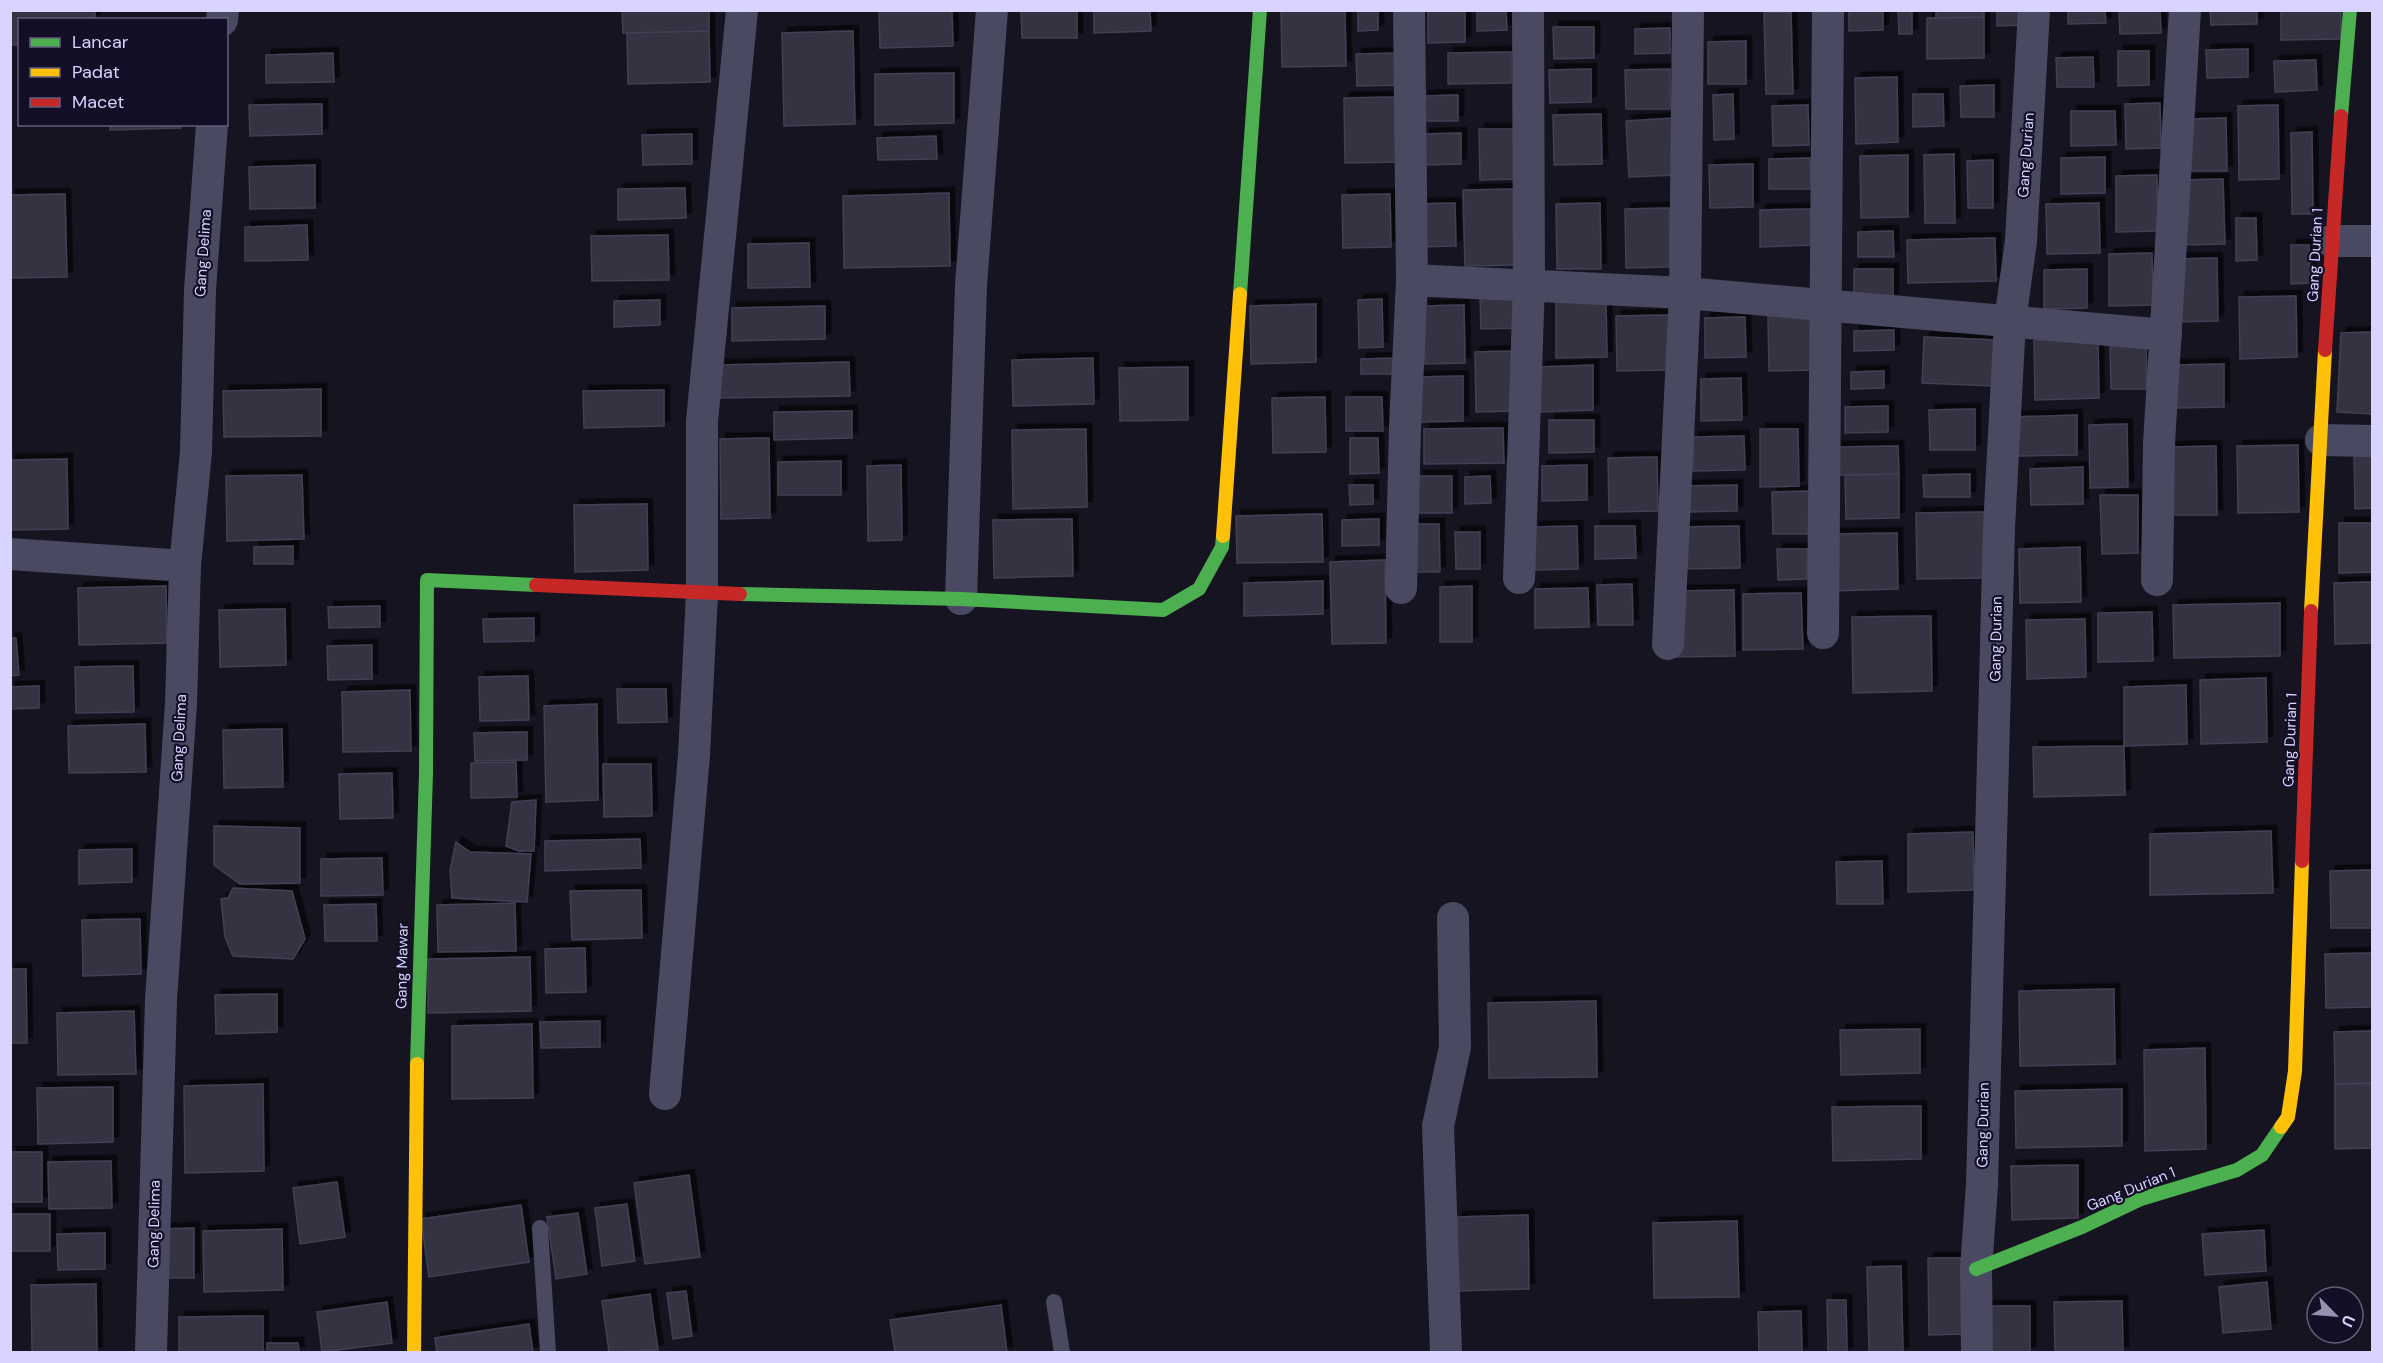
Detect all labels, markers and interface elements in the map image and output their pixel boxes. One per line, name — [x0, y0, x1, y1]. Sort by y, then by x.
legend — [18, 18, 228, 126]
text: Lancar — [72, 30, 129, 54]
text: Padat — [72, 60, 120, 84]
text: Macet — [72, 90, 124, 114]
street label: Gang Durian — [2013, 112, 2039, 198]
street label: Gang Durian 1 — [2303, 208, 2327, 302]
street label: Gang Delima — [190, 209, 216, 297]
street label: Gang Durian — [1985, 596, 2007, 682]
street label: Gang Durian 1 — [2278, 693, 2302, 787]
street label: Gang Delima — [167, 694, 191, 782]
street label: Gang Mawar — [391, 922, 413, 1009]
street label: Gang Durian — [1972, 1082, 1994, 1168]
street label: Gang Durian 1 — [2084, 1162, 2178, 1216]
street label: Gang Delima — [143, 1180, 165, 1268]
north arrow — [2305, 1285, 2365, 1345]
text: U — [2336, 1312, 2360, 1331]

